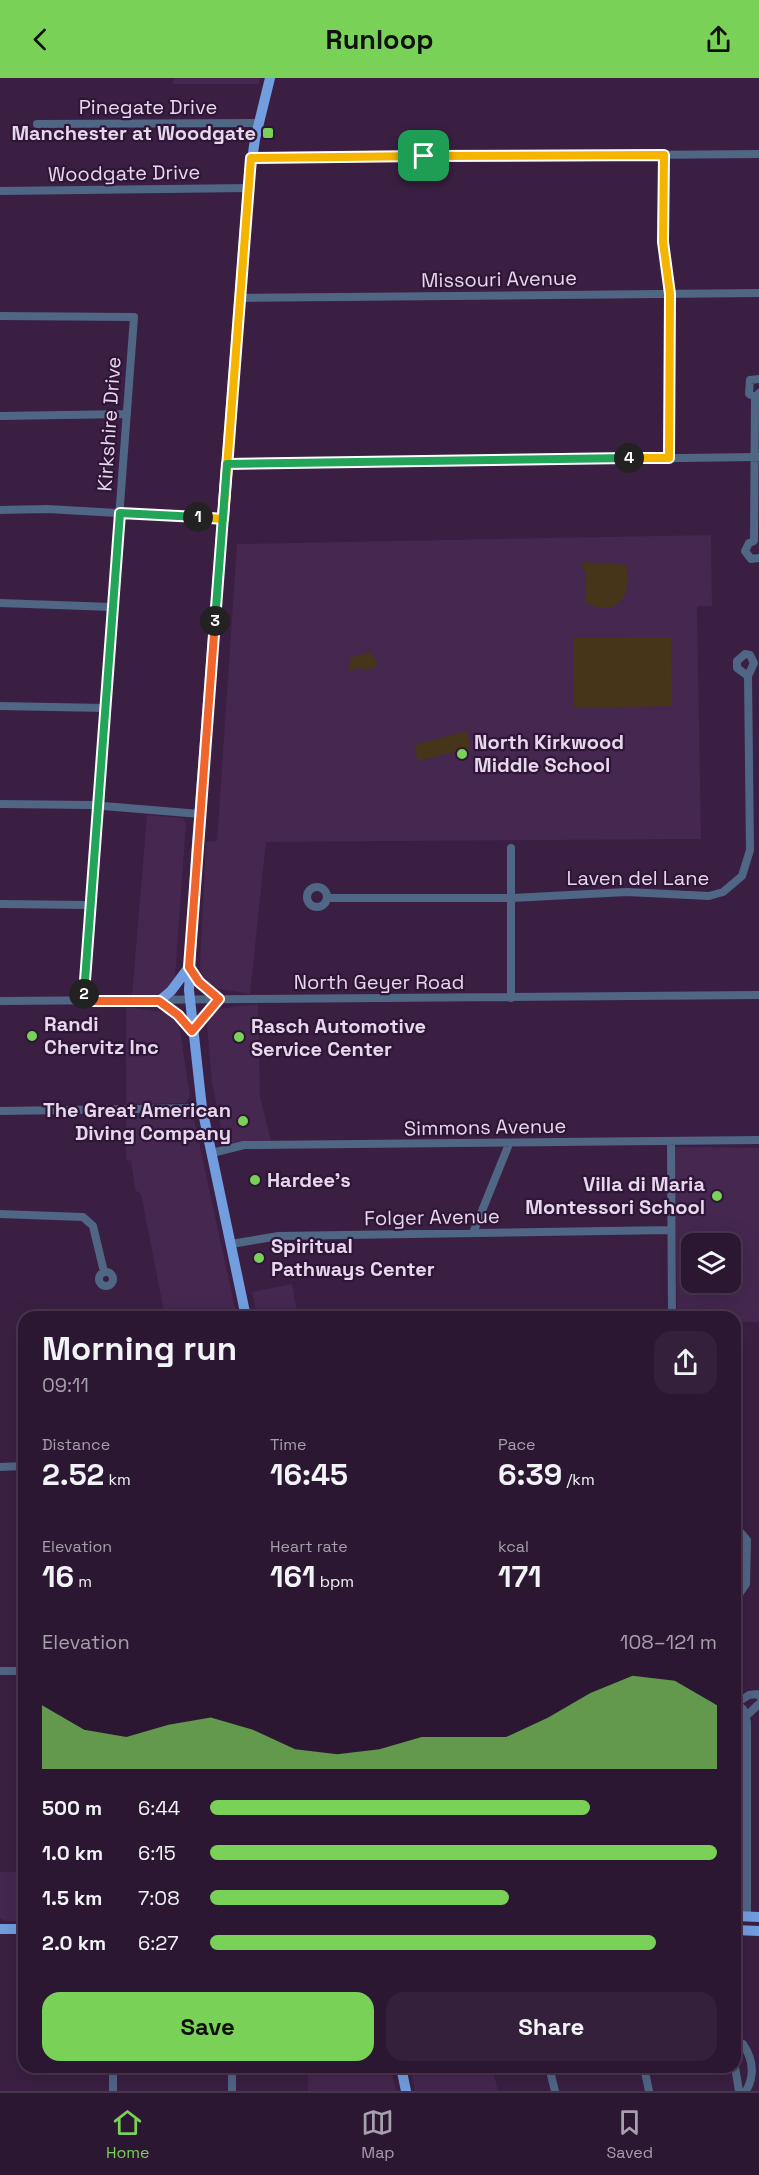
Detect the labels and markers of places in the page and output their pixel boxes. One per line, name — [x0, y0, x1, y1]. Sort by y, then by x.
place label: Manchester at Woodgate — [11, 120, 256, 146]
marker: Manchester at Woodgate — [261, 126, 275, 140]
pin — [398, 130, 449, 181]
pin: 4 — [614, 443, 644, 473]
pin: 1 — [183, 502, 213, 532]
pin: 3 — [200, 606, 230, 636]
place label: North Kirkwood Middle School — [474, 729, 624, 778]
marker: North Kirkwood Middle School — [455, 747, 469, 761]
pin: 2 — [69, 979, 99, 1009]
place label: Randi Chervitz Inc — [44, 1011, 159, 1060]
place label: Rasch Automotive Service Center — [251, 1013, 426, 1062]
marker: Randi Chervitz Inc — [25, 1029, 39, 1043]
marker: Rasch Automotive Service Center — [232, 1030, 246, 1044]
place label: The Great American Diving Company — [43, 1097, 231, 1146]
marker: The Great American Diving Company — [236, 1114, 250, 1128]
place label: Hardee's — [267, 1167, 351, 1193]
place label: Villa di Maria Montessori School — [525, 1171, 705, 1220]
marker: Hardee's — [248, 1173, 262, 1187]
marker: Villa di Maria Montessori School — [710, 1189, 724, 1203]
place label: Spiritual Pathways Center — [271, 1233, 435, 1282]
marker: Spiritual Pathways Center — [252, 1251, 266, 1265]

